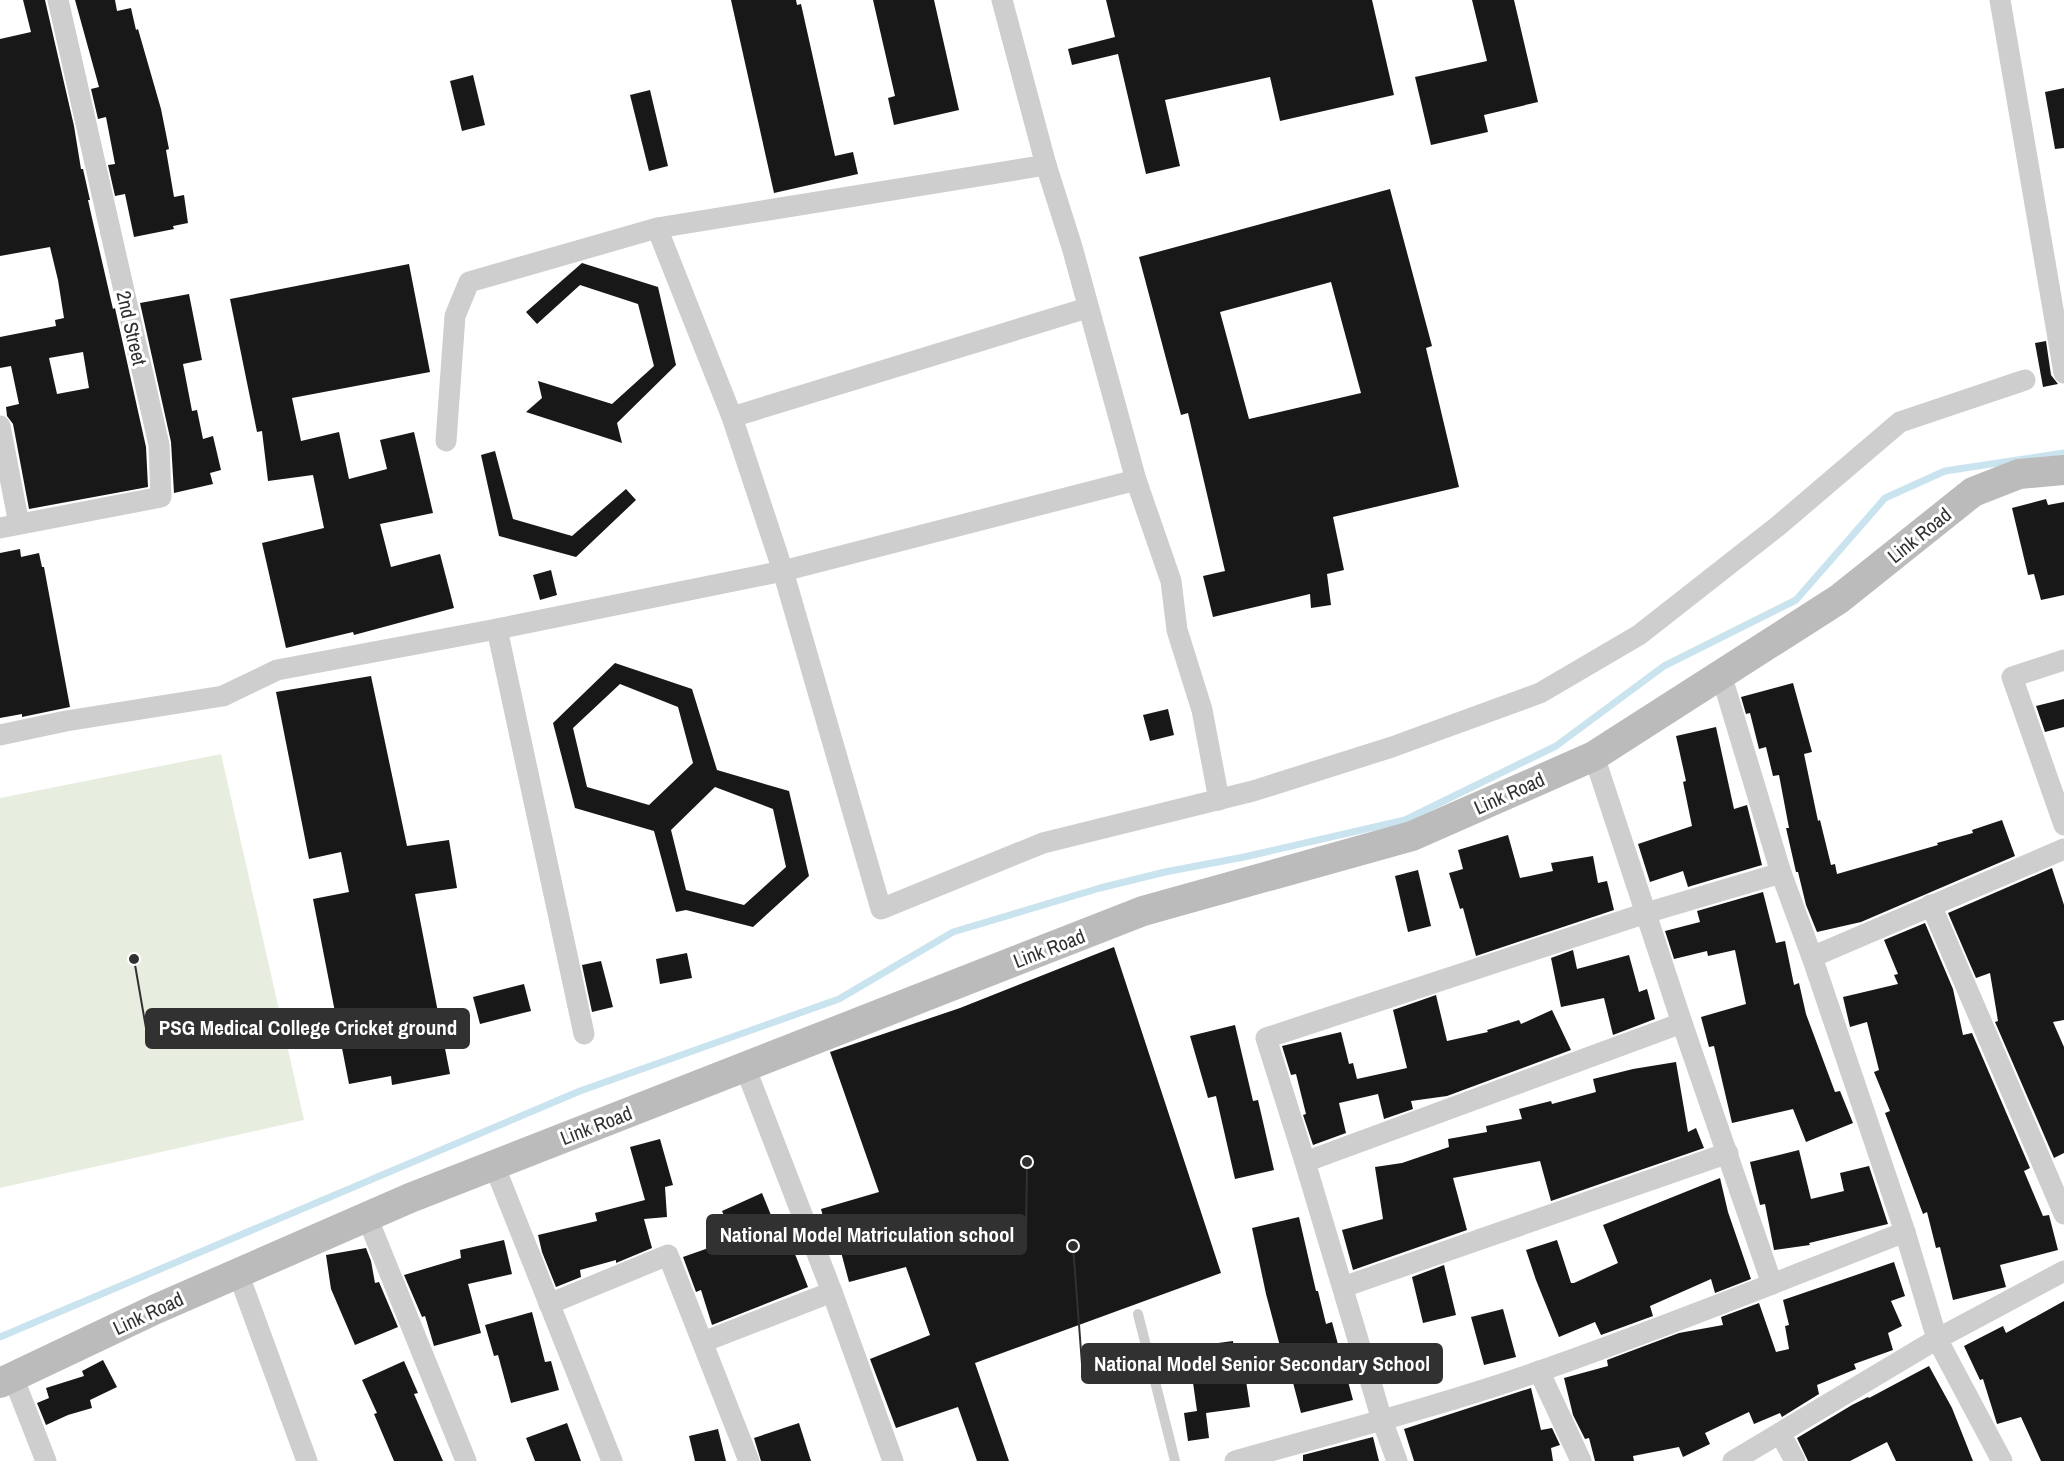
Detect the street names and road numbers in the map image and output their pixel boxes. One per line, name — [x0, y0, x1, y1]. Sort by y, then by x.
street label: 2nd Street — [110, 288, 154, 368]
street label: Link Road — [1881, 501, 1957, 569]
street label: Link Road — [1469, 765, 1549, 821]
street label: Link Road — [1009, 922, 1089, 974]
street label: Link Road — [556, 1099, 636, 1151]
street label: Link Road — [108, 1285, 188, 1341]

